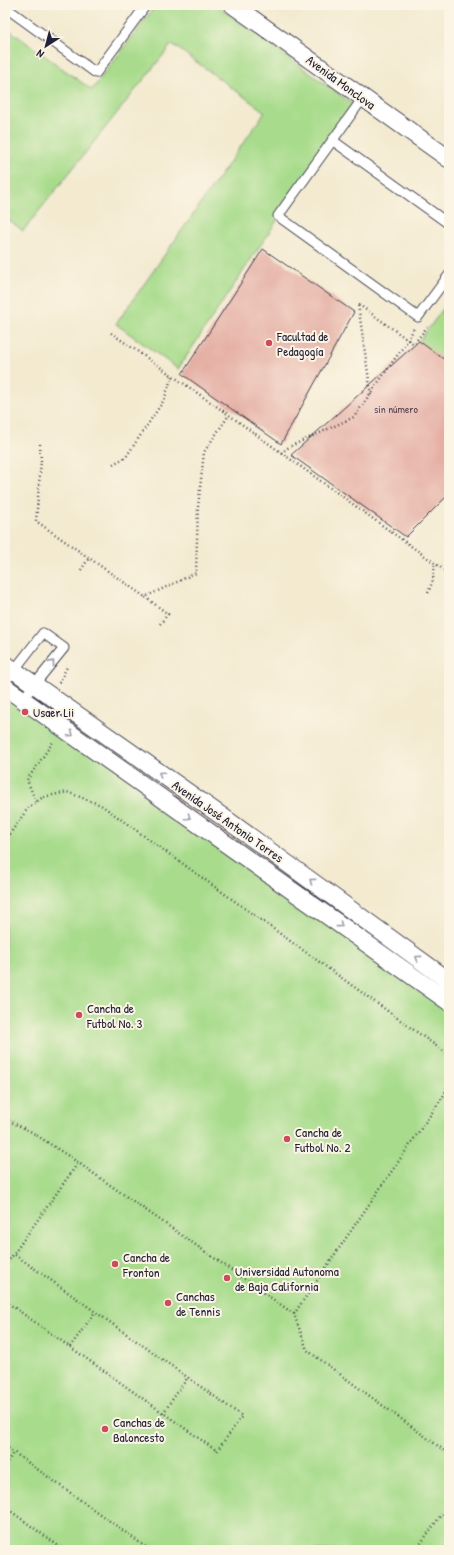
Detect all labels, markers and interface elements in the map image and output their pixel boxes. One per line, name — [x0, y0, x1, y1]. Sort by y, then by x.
north arrow — [26, 26, 66, 66]
text: N — [34, 47, 47, 61]
street label: Avenida Monclova — [303, 51, 379, 113]
place label: Facultad de Pedagogía — [276, 327, 329, 360]
marker: Facultad de Pedagogía — [264, 338, 274, 348]
house number: sin número — [374, 402, 419, 416]
one-way arrow — [47, 660, 54, 667]
place label: Usaer Lii — [33, 703, 74, 721]
marker: Usaer Lii — [20, 707, 30, 717]
one-way arrow — [66, 729, 73, 736]
one-way arrow — [158, 772, 165, 779]
street label: Avenida José Antonio Torres — [169, 776, 287, 866]
one-way arrow — [184, 812, 191, 819]
one-way arrow — [309, 879, 316, 886]
one-way arrow — [335, 920, 342, 927]
one-way arrow — [415, 955, 422, 962]
place label: Cancha de Futbol No. 3 — [86, 999, 143, 1032]
marker: Cancha de Futbol No. 3 — [74, 1010, 84, 1020]
place label: Cancha de Futbol No. 2 — [294, 1123, 351, 1156]
marker: Cancha de Futbol No. 2 — [282, 1134, 292, 1144]
place label: Cancha de Fronton — [122, 1248, 170, 1281]
marker: Cancha de Fronton — [110, 1259, 120, 1269]
place label: Universidad Autonoma de Baja California — [235, 1262, 339, 1295]
marker: Universidad Autonoma de Baja California — [222, 1273, 232, 1283]
place label: Canchas de Tennis — [176, 1287, 220, 1320]
marker: Canchas de Tennis — [163, 1298, 173, 1308]
place label: Canchas de Baloncesto — [113, 1413, 165, 1446]
marker: Canchas de Baloncesto — [100, 1424, 110, 1434]

